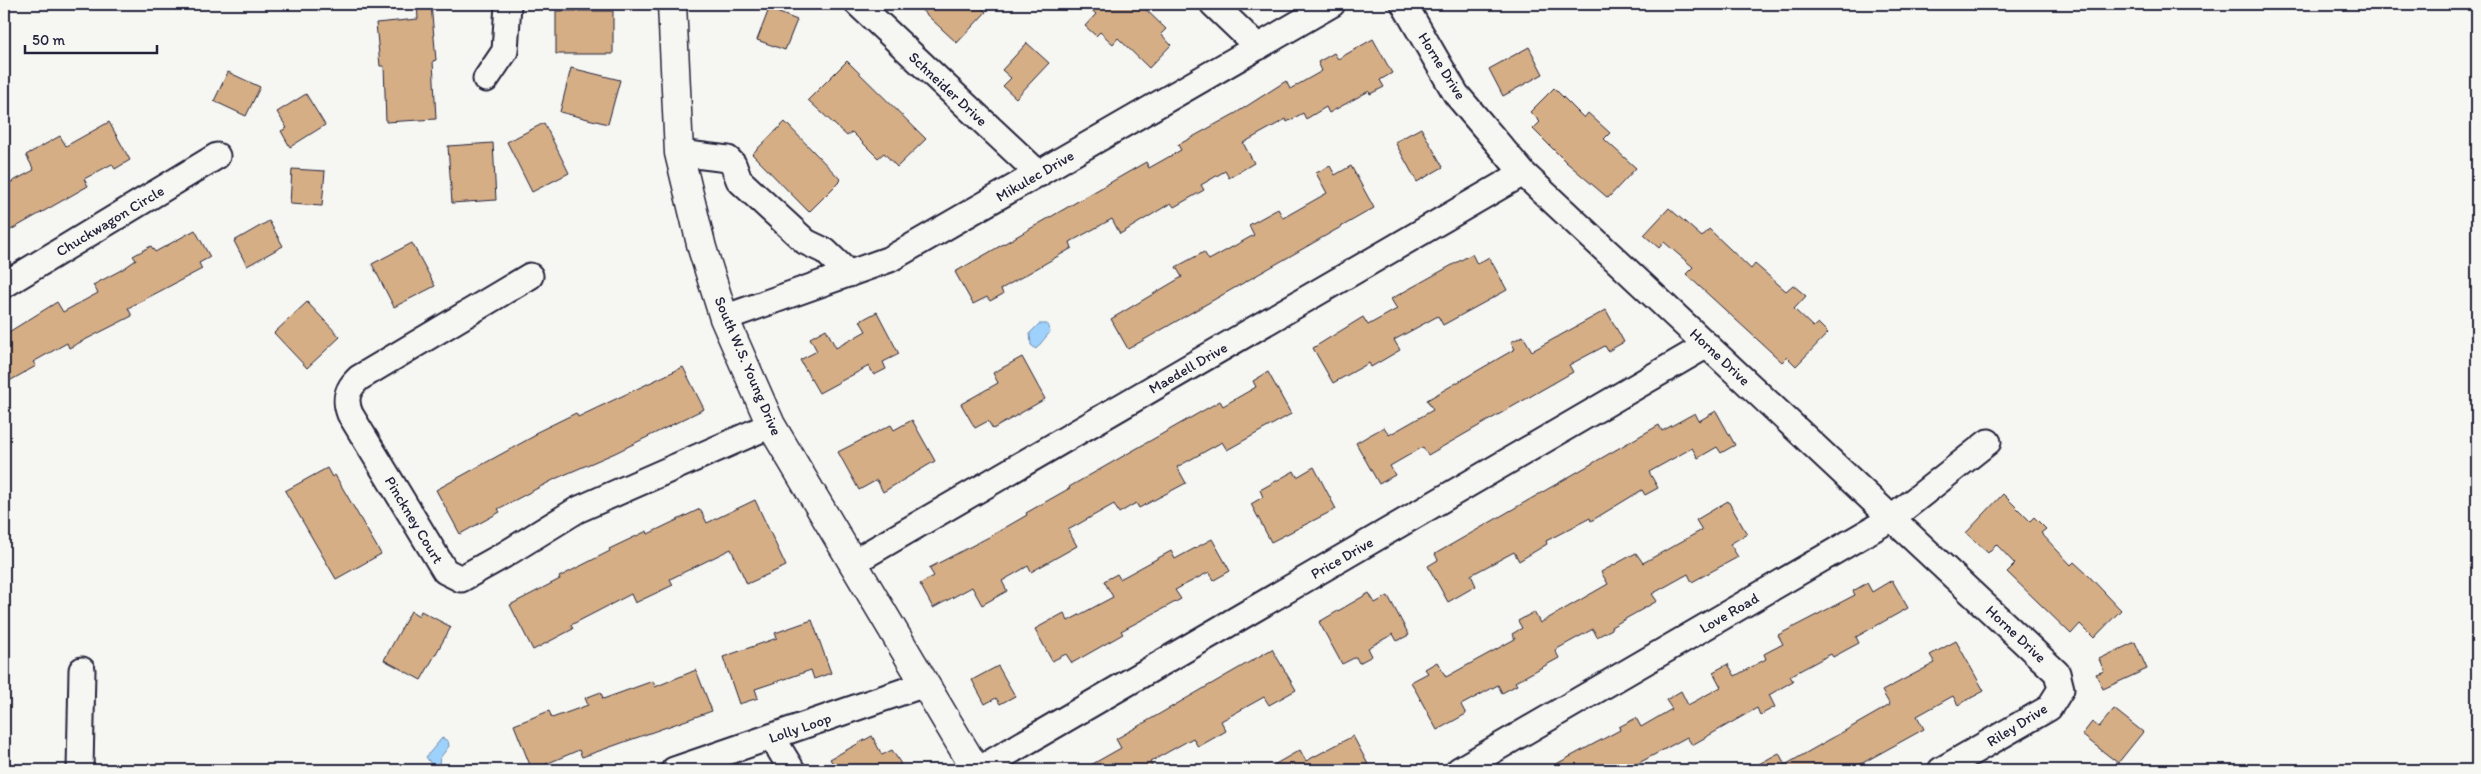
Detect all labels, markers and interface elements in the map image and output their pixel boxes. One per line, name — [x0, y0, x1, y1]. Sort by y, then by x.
scale bar — [25, 22, 158, 54]
street label: Horne Drive — [1414, 29, 1470, 103]
text: 50 m — [32, 31, 65, 49]
street label: Schneider Drive — [905, 48, 991, 130]
street label: Mikulec Drive — [993, 146, 1077, 206]
street label: Chuckwagon Circle — [53, 182, 167, 260]
street label: South W.S. Young Drive — [711, 294, 785, 438]
street label: Horne Drive — [1686, 325, 1754, 389]
street label: Maedell Drive — [1145, 338, 1231, 398]
street label: Pinckney Court — [381, 473, 447, 567]
street label: Price Drive — [1308, 533, 1376, 583]
street label: Love Road — [1696, 589, 1762, 637]
street label: Horne Drive — [1982, 602, 2050, 666]
street label: Riley Drive — [1983, 699, 2051, 751]
street label: Lolly Loop — [766, 709, 834, 747]

